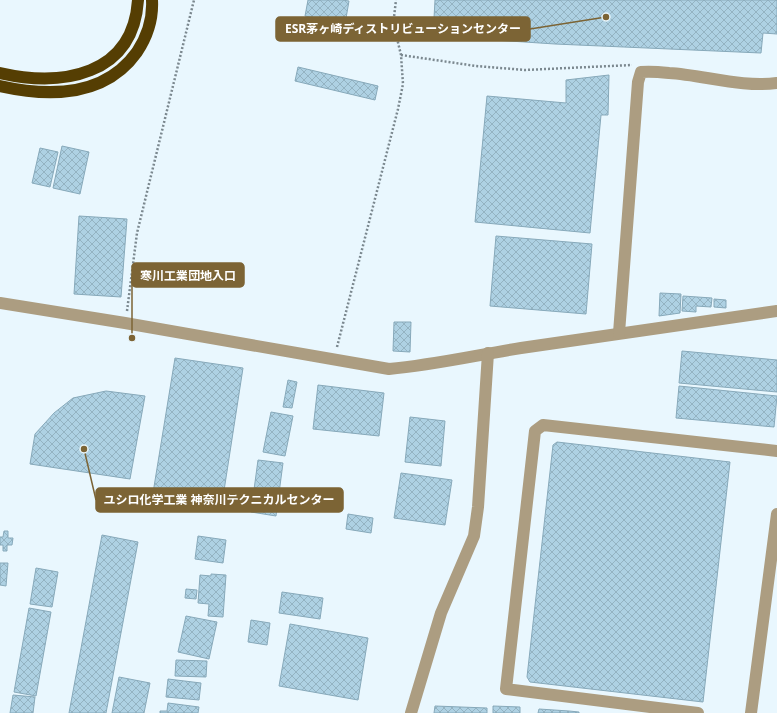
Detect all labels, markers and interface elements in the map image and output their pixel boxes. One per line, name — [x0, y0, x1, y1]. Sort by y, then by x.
callout: ESR茅ヶ崎ディストリビューションセンター — [276, 17, 530, 41]
text: ESR茅ヶ崎ディストリビューションセンター — [285, 20, 521, 37]
callout: 寒川工業団地入口 — [132, 263, 244, 287]
text: 寒川工業団地入口 — [140, 267, 236, 284]
callout: ユシロ化学工業 神奈川テクニカルセンター — [96, 488, 343, 512]
text: ユシロ化学工業 神奈川テクニカルセンター — [103, 491, 335, 508]

